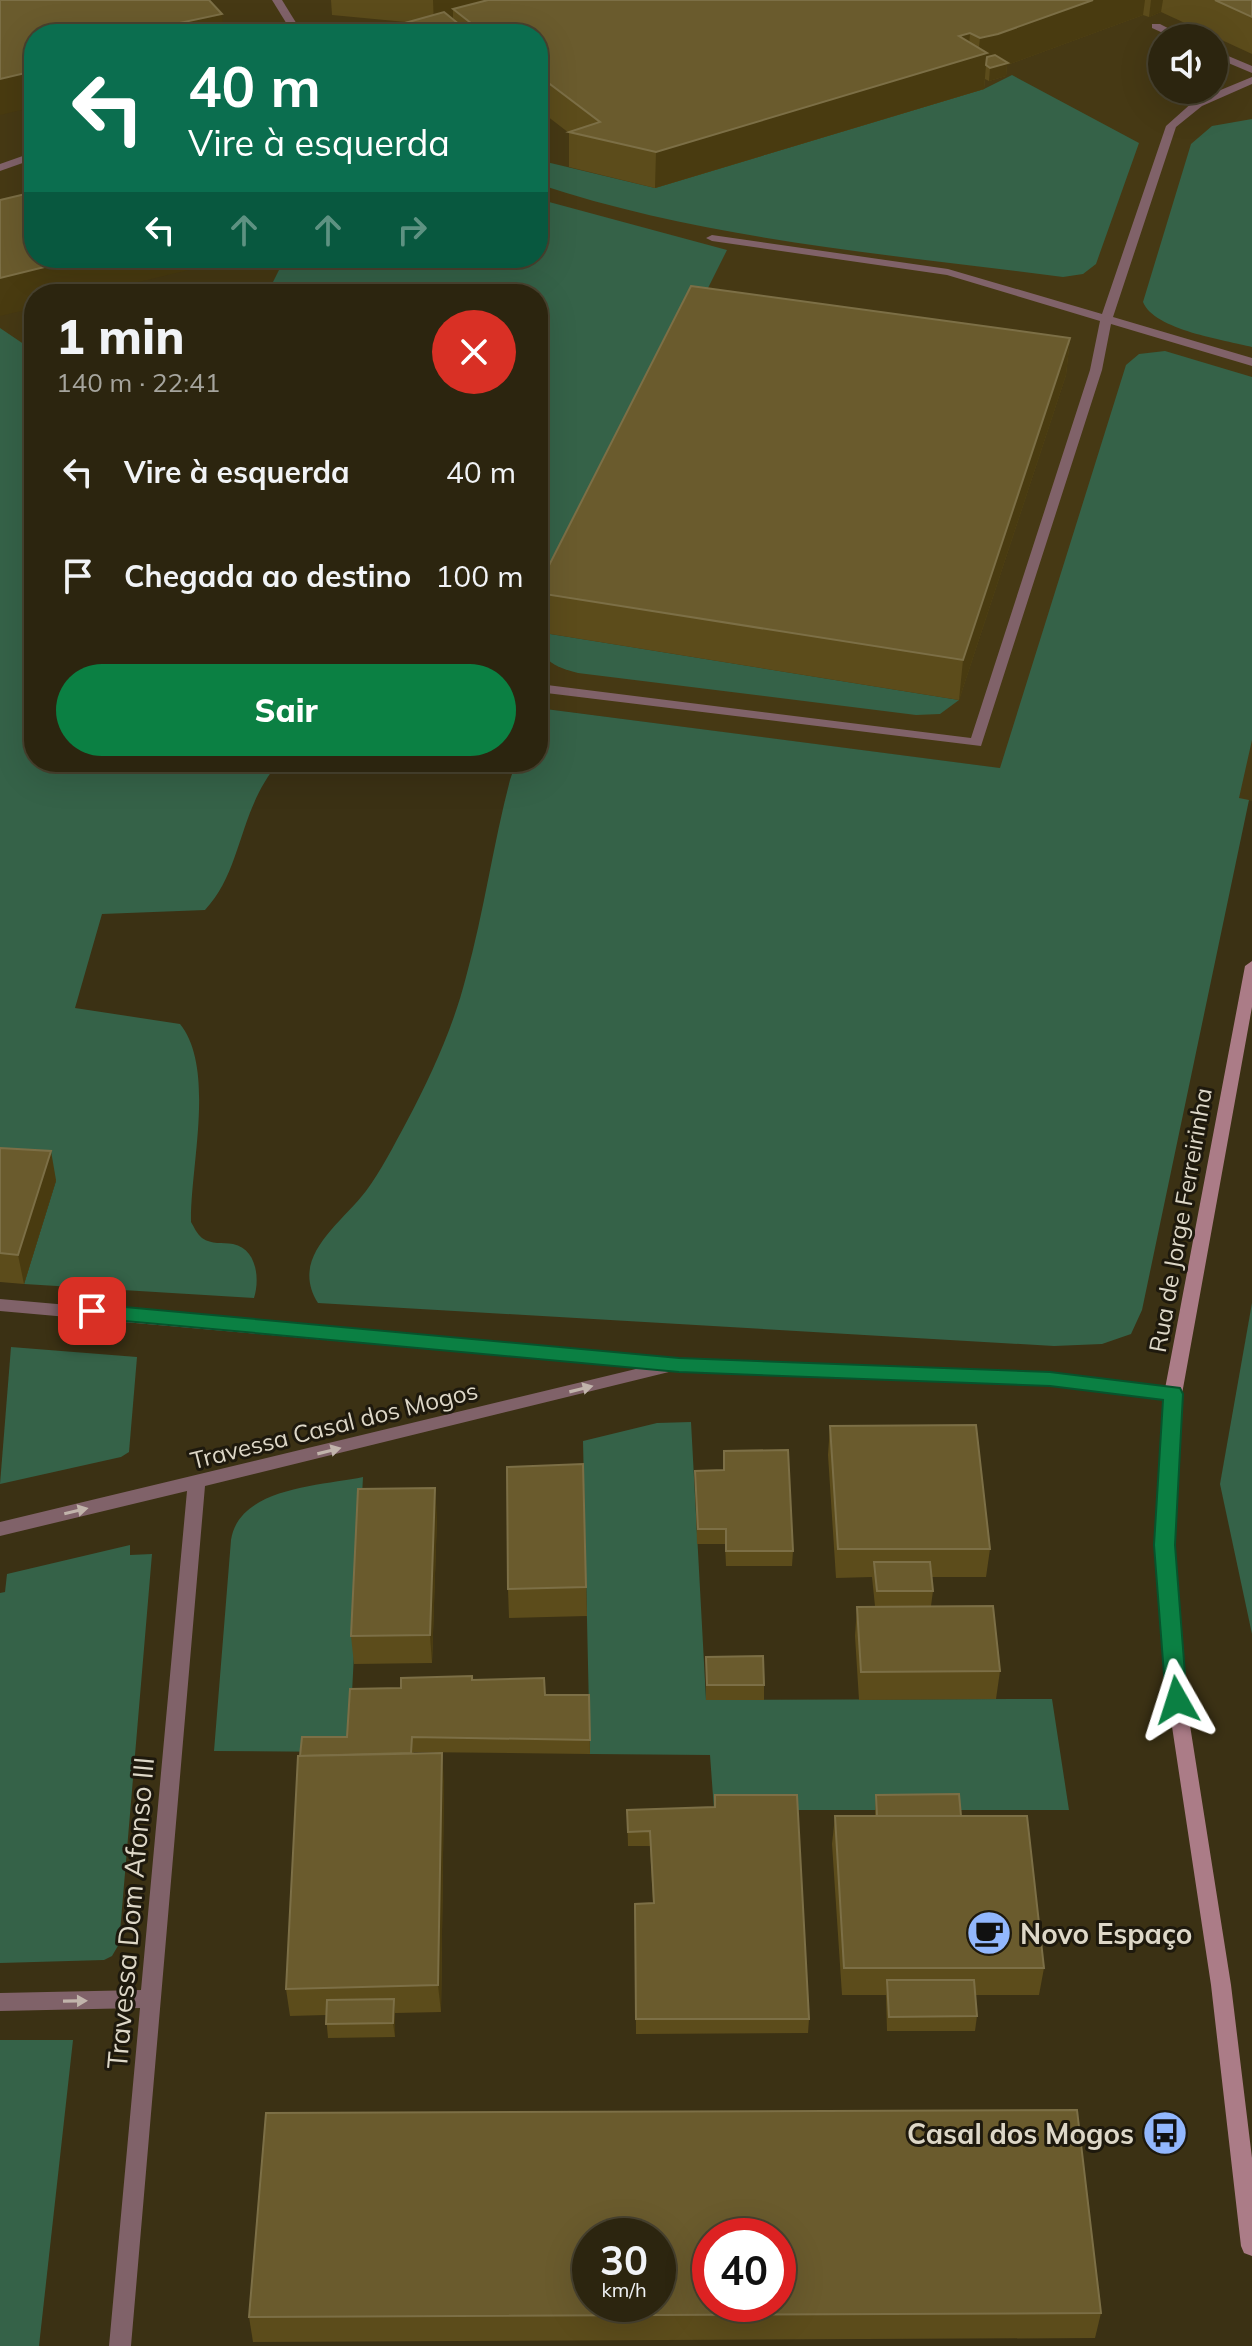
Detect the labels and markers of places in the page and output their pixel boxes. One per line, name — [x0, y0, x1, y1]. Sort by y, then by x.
pin — [58, 1277, 126, 1345]
cafe icon: Novo Espaço — [965, 1909, 1013, 1957]
place label: Novo Espaço — [1020, 1916, 1192, 1951]
bus stop icon: Casal dos Mogos — [1141, 2109, 1189, 2157]
place label: Casal dos Mogos — [907, 2116, 1134, 2151]

